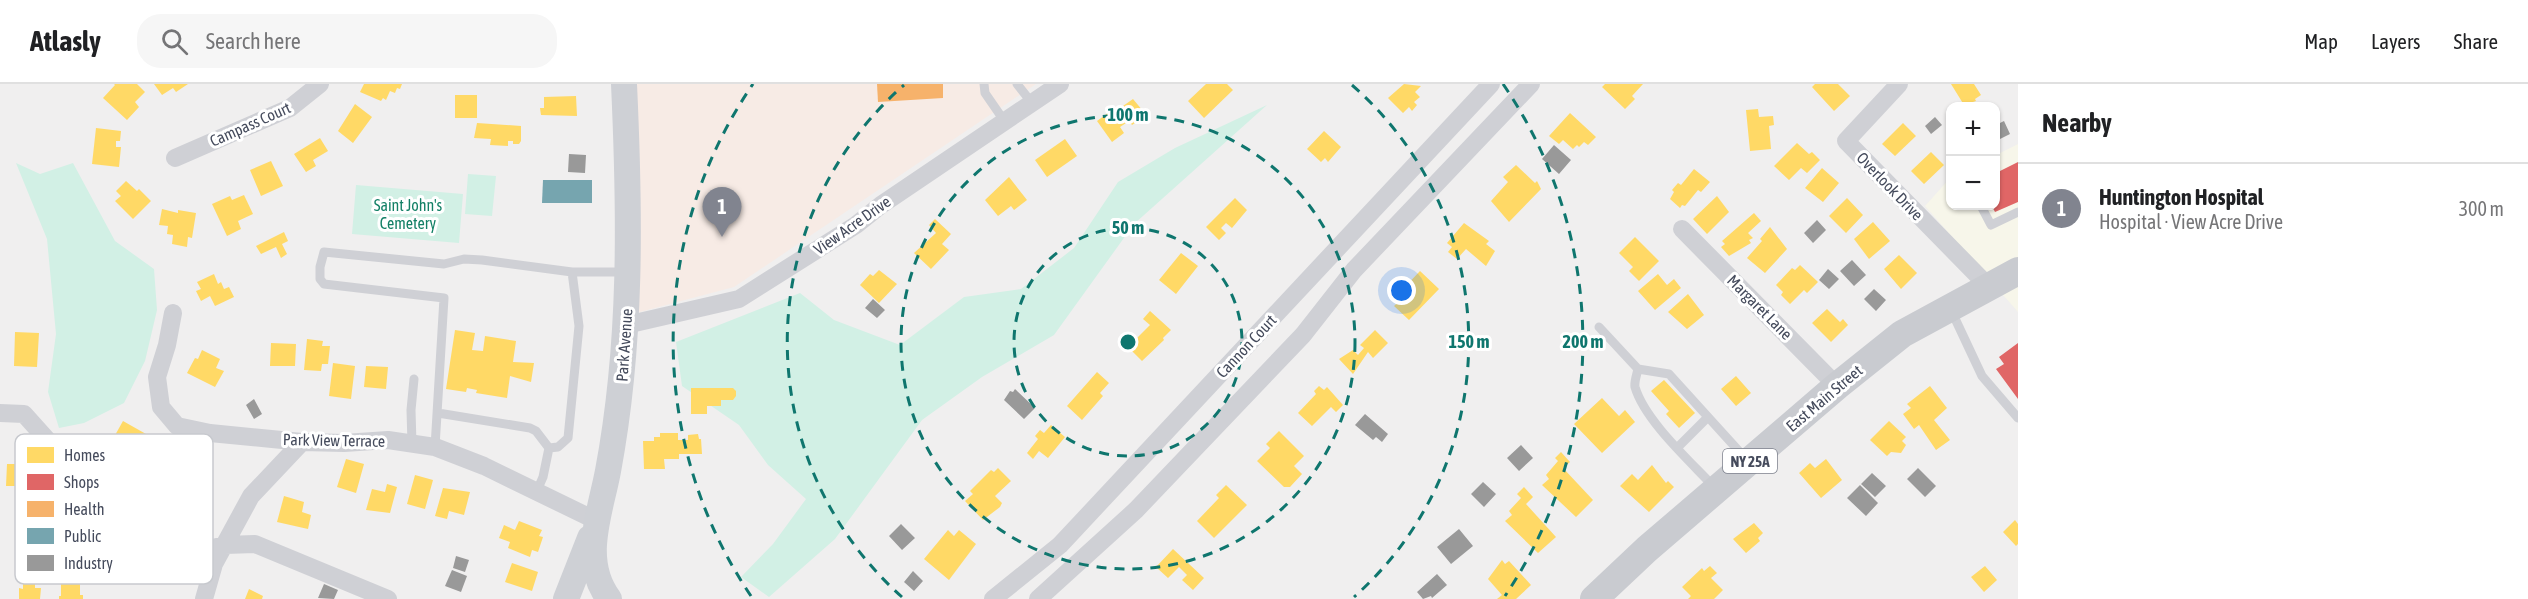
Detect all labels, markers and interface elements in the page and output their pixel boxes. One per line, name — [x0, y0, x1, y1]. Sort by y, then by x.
search box — [137, 14, 557, 68]
text: Atlasly — [30, 25, 101, 57]
icon: search — [158, 25, 191, 58]
text: Search here — [206, 28, 301, 54]
text: Map — [2304, 29, 2338, 53]
text: Layers — [2371, 29, 2421, 53]
text: Share — [2454, 29, 2498, 53]
street label: Campass Court — [207, 98, 294, 151]
map controls — [1946, 102, 2000, 210]
button: + — [1946, 102, 2000, 156]
text: 100 m — [1108, 104, 1148, 125]
text: Nearby — [2042, 108, 2112, 138]
street label: Overlook Drive — [1853, 148, 1927, 224]
button: − — [1946, 156, 2000, 210]
text: Huntington Hospital — [2099, 184, 2264, 210]
pin: 1 — [702, 188, 742, 237]
street label: View Acre Drive — [810, 192, 894, 258]
park label: Saint John's Cemetery — [374, 196, 443, 233]
text: 1 — [2057, 197, 2066, 220]
text: 300 m — [2459, 197, 2504, 220]
text: Hospital · View Acre Drive — [2099, 210, 2283, 233]
text: 50 m — [1112, 217, 1144, 238]
street label: Margaret Lane — [1723, 271, 1796, 344]
your location — [1387, 276, 1416, 305]
street label: Park Avenue — [612, 308, 636, 382]
street label: Cannon Court — [1212, 311, 1280, 381]
text: 150 m — [1449, 331, 1489, 352]
text: 200 m — [1563, 331, 1603, 352]
centre of rings — [1118, 332, 1138, 352]
street label: East Main Street — [1782, 361, 1866, 435]
street label: Park View Terrace — [283, 430, 385, 450]
legend — [15, 434, 213, 584]
text: Homes — [64, 446, 106, 464]
road number: NY 25A — [1723, 449, 1777, 473]
text: Shops — [64, 473, 100, 492]
text: Health — [64, 500, 105, 518]
text: Public — [64, 527, 101, 545]
text: Industry — [64, 554, 113, 573]

